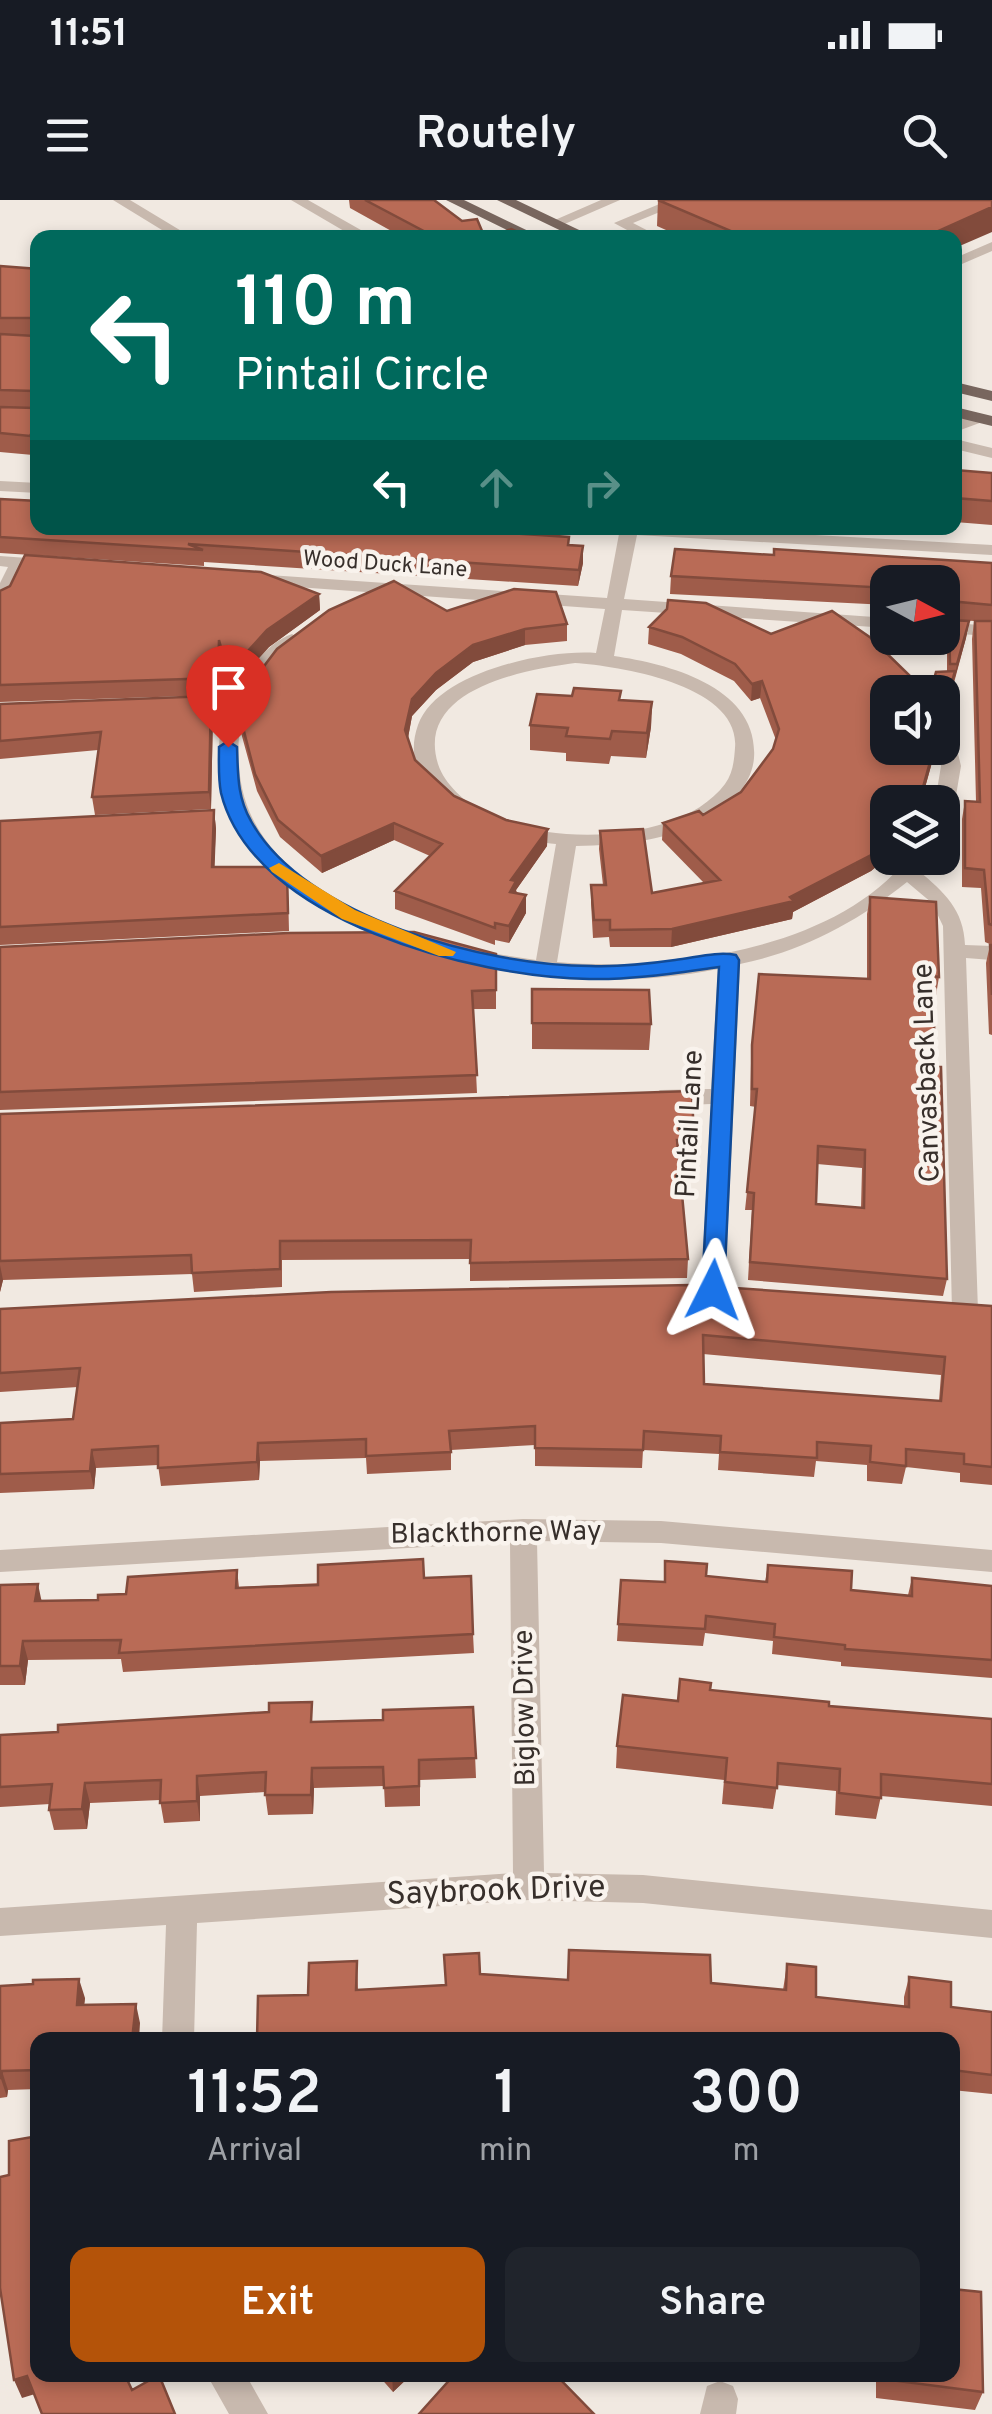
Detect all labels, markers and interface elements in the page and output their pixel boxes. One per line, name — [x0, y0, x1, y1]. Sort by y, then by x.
text: 11:51 — [50, 11, 128, 60]
text: Routely — [416, 107, 576, 164]
icon: menu — [40, 108, 95, 163]
icon: search — [897, 108, 952, 163]
text: 110 m — [235, 262, 416, 351]
icon: left — [70, 270, 200, 400]
text: Pintail Circle — [235, 349, 489, 406]
icon: left — [364, 460, 419, 515]
icon: ahead — [469, 460, 524, 515]
icon: right — [574, 460, 629, 515]
street label: Wood Duck Lane — [302, 546, 468, 584]
north arrow — [870, 565, 960, 655]
map controls — [870, 565, 960, 875]
pin — [186, 645, 271, 748]
icon: arrive — [201, 660, 256, 715]
button: sound — [870, 675, 960, 765]
button: layers — [870, 785, 960, 875]
street label: Canvasback Lane — [906, 963, 950, 1183]
street label: Pintail Lane — [669, 1049, 713, 1199]
position arrow — [661, 1238, 765, 1342]
street label: Blackthorne Way — [390, 1514, 602, 1554]
street label: Biglow Drive — [507, 1629, 545, 1787]
street label: Saybrook Drive — [386, 1868, 606, 1916]
text: 11:52 — [187, 2059, 322, 2135]
text: 1 — [494, 2059, 517, 2135]
text: 300 — [689, 2059, 803, 2135]
text: Arrival — [207, 2132, 302, 2172]
text: min — [479, 2132, 532, 2172]
text: m — [733, 2132, 760, 2172]
button: Exit — [70, 2247, 485, 2362]
button: Share — [505, 2247, 920, 2362]

